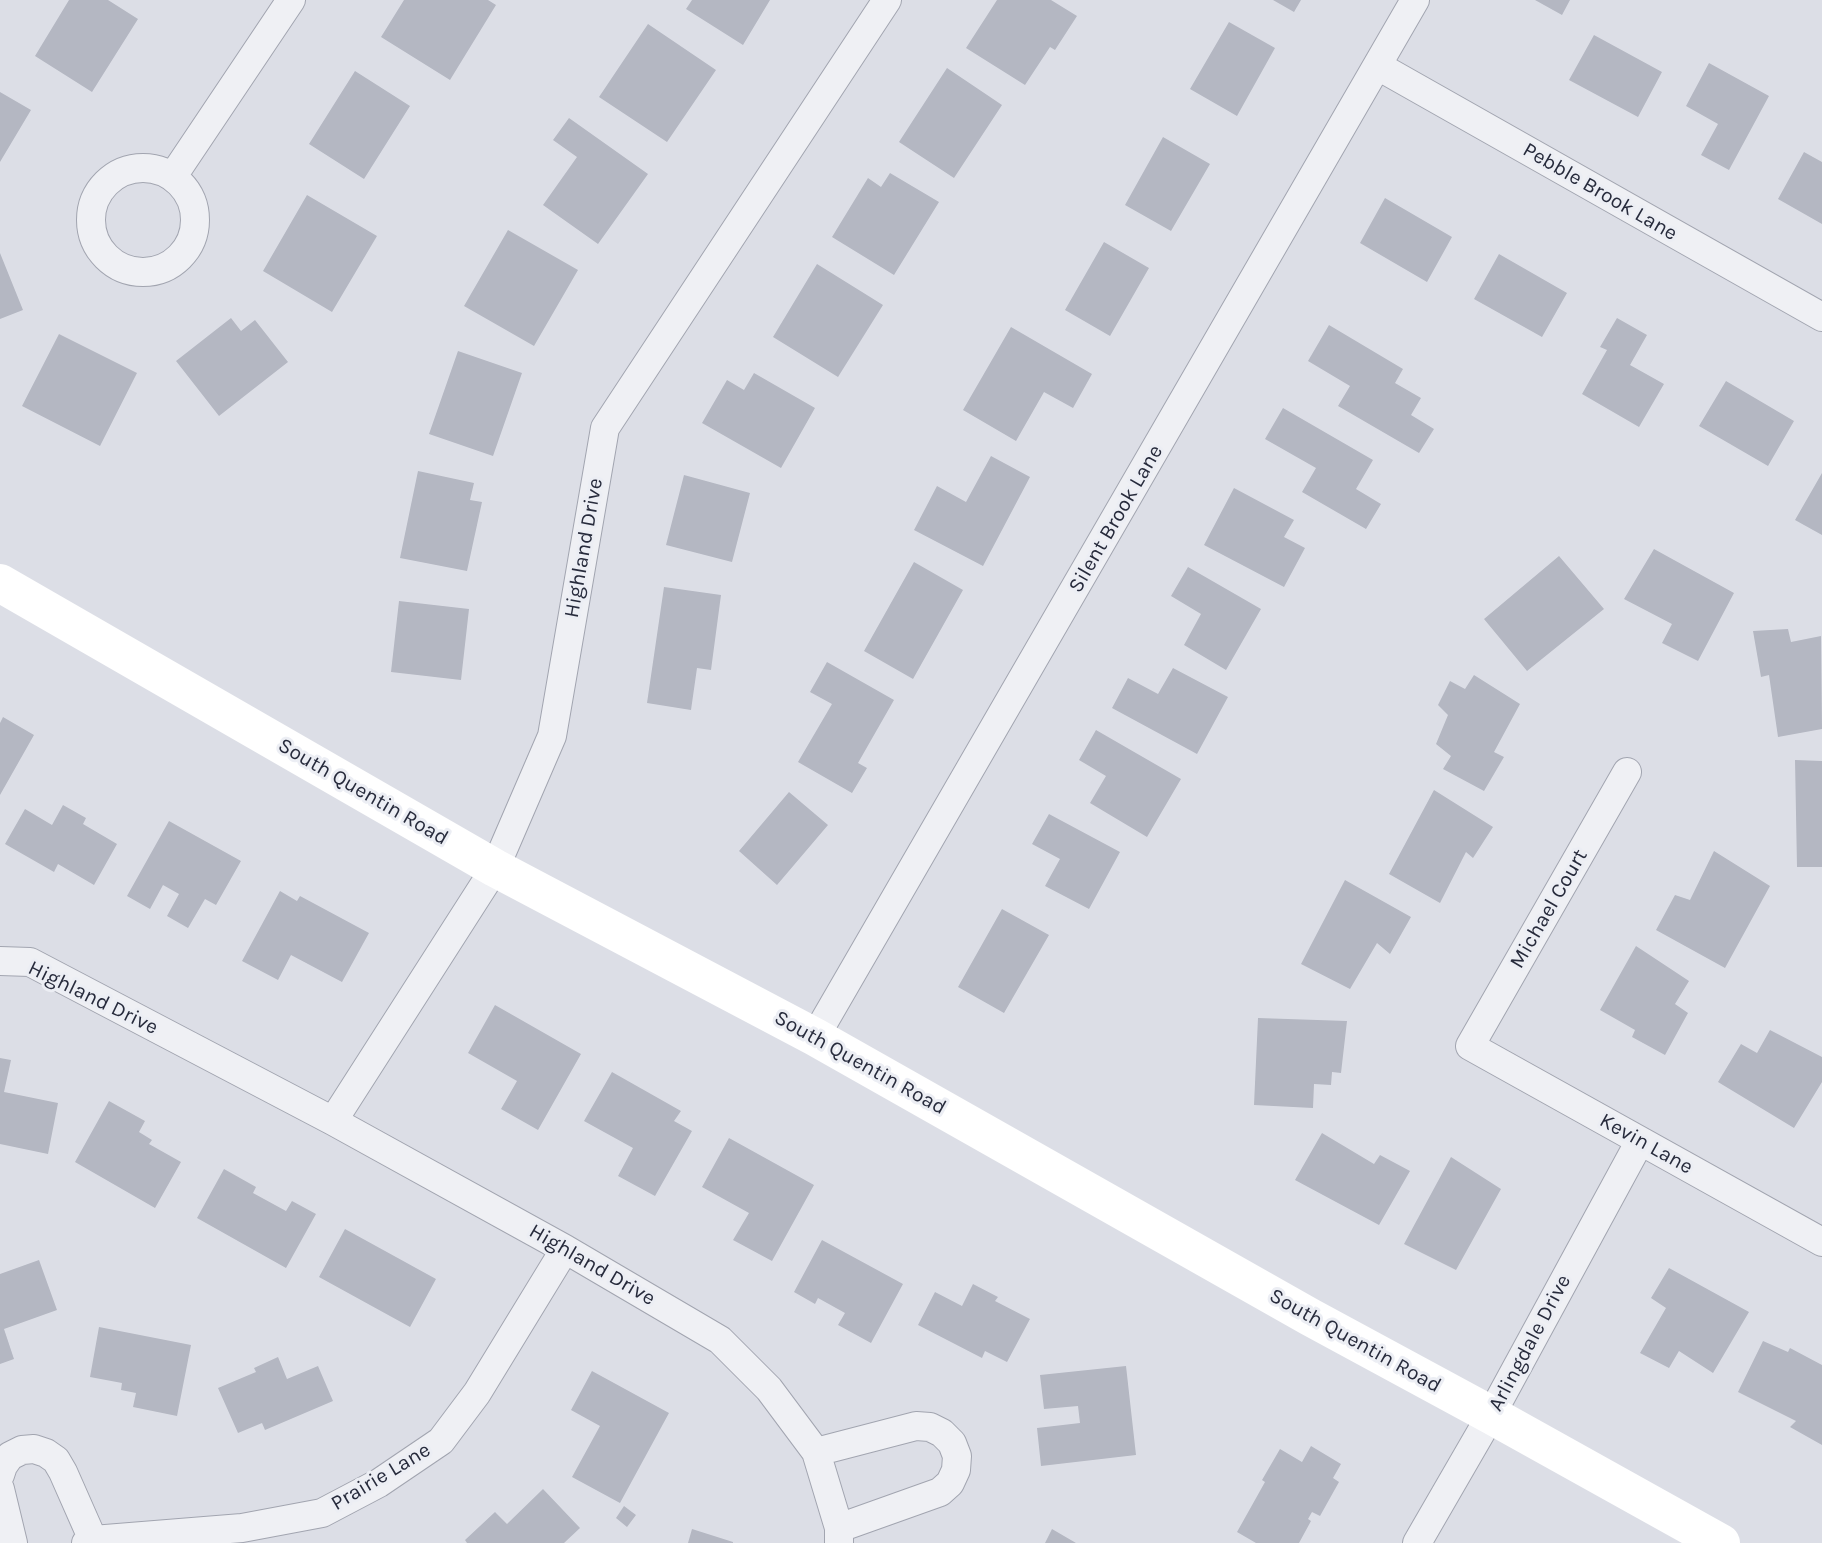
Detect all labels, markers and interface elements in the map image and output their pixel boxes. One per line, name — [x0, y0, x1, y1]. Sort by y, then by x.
street label: Pebble Brook Lane — [1518, 138, 1682, 246]
street label: Silent Brook Lane — [1063, 441, 1169, 597]
street label: Highland Drive — [559, 476, 609, 620]
street label: South Quentin Road — [273, 733, 453, 851]
street label: Michael Court — [1505, 845, 1593, 973]
street label: Highland Drive — [24, 956, 162, 1040]
street label: South Quentin Road — [770, 1005, 950, 1121]
street label: Kevin Lane — [1595, 1108, 1697, 1180]
street label: Highland Drive — [524, 1219, 660, 1311]
street label: Arlingdale Drive — [1483, 1270, 1577, 1416]
street label: South Quentin Road — [1265, 1283, 1445, 1399]
street label: Prairie Lane — [327, 1437, 435, 1517]

